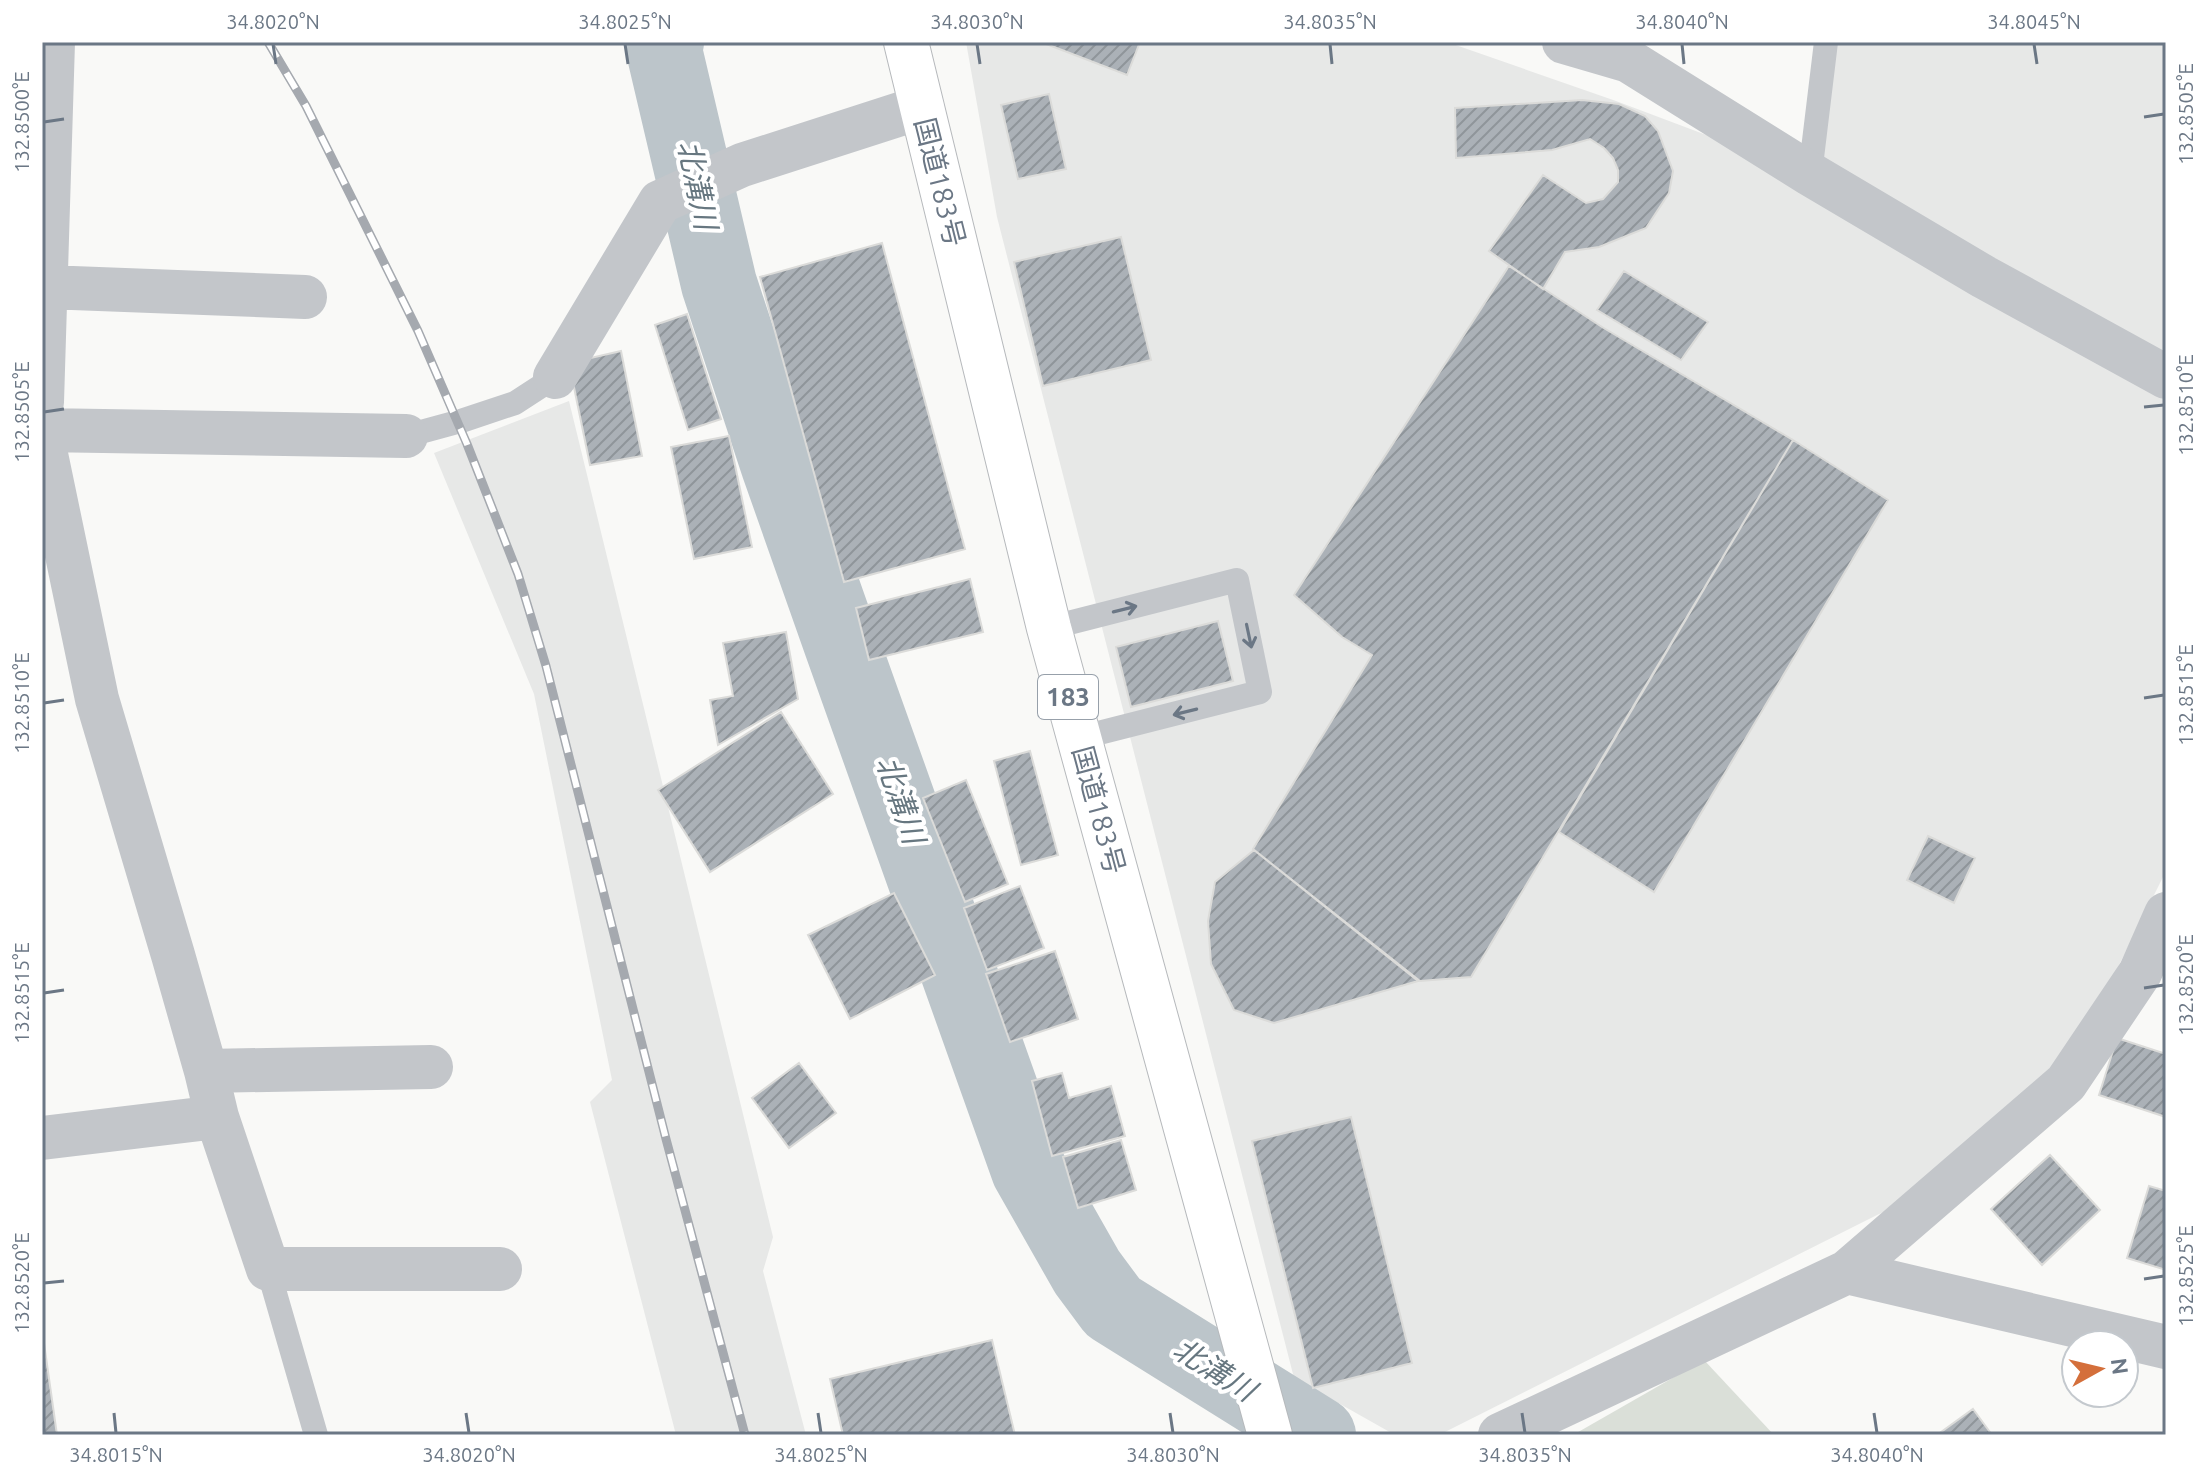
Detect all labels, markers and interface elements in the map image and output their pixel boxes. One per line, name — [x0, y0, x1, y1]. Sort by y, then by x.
text: 34.8020°N — [226, 10, 320, 33]
text: 34.8025°N — [578, 10, 672, 33]
text: 34.8030°N — [930, 10, 1024, 33]
text: 34.8035°N — [1283, 10, 1377, 33]
text: 34.8040°N — [1635, 10, 1729, 33]
text: 34.8045°N — [1987, 10, 2081, 33]
text: 132.8505°E — [2174, 63, 2197, 165]
text: 132.8500°E — [10, 71, 33, 173]
street label: 国道183号 — [910, 114, 971, 249]
water label: 北溝川 — [672, 137, 725, 235]
text: 132.8510°E — [2174, 354, 2197, 456]
text: 132.8505°E — [10, 361, 33, 463]
one-way arrow — [1111, 600, 1137, 615]
one-way arrow — [1242, 623, 1257, 648]
text: 132.8515°E — [2174, 644, 2197, 746]
text: 132.8510°E — [10, 652, 33, 754]
road number: 183 — [1038, 675, 1098, 719]
one-way arrow — [1172, 705, 1198, 720]
street label: 国道183号 — [1068, 742, 1131, 877]
water label: 北溝川 — [870, 752, 933, 851]
text: 132.8520°E — [2174, 934, 2197, 1036]
text: 132.8515°E — [10, 942, 33, 1044]
text: 132.8525°E — [2174, 1225, 2197, 1327]
text: 132.8520°E — [10, 1232, 33, 1334]
north arrow — [2060, 1329, 2140, 1409]
water label: 北溝川 — [1167, 1331, 1264, 1409]
text: N — [2107, 1356, 2134, 1376]
text: 34.8015°N — [69, 1443, 163, 1466]
text: 34.8020°N — [422, 1443, 516, 1466]
text: 34.8025°N — [774, 1443, 868, 1466]
text: 34.8030°N — [1126, 1443, 1220, 1466]
text: 34.8035°N — [1478, 1443, 1572, 1466]
text: 34.8040°N — [1830, 1443, 1924, 1466]

